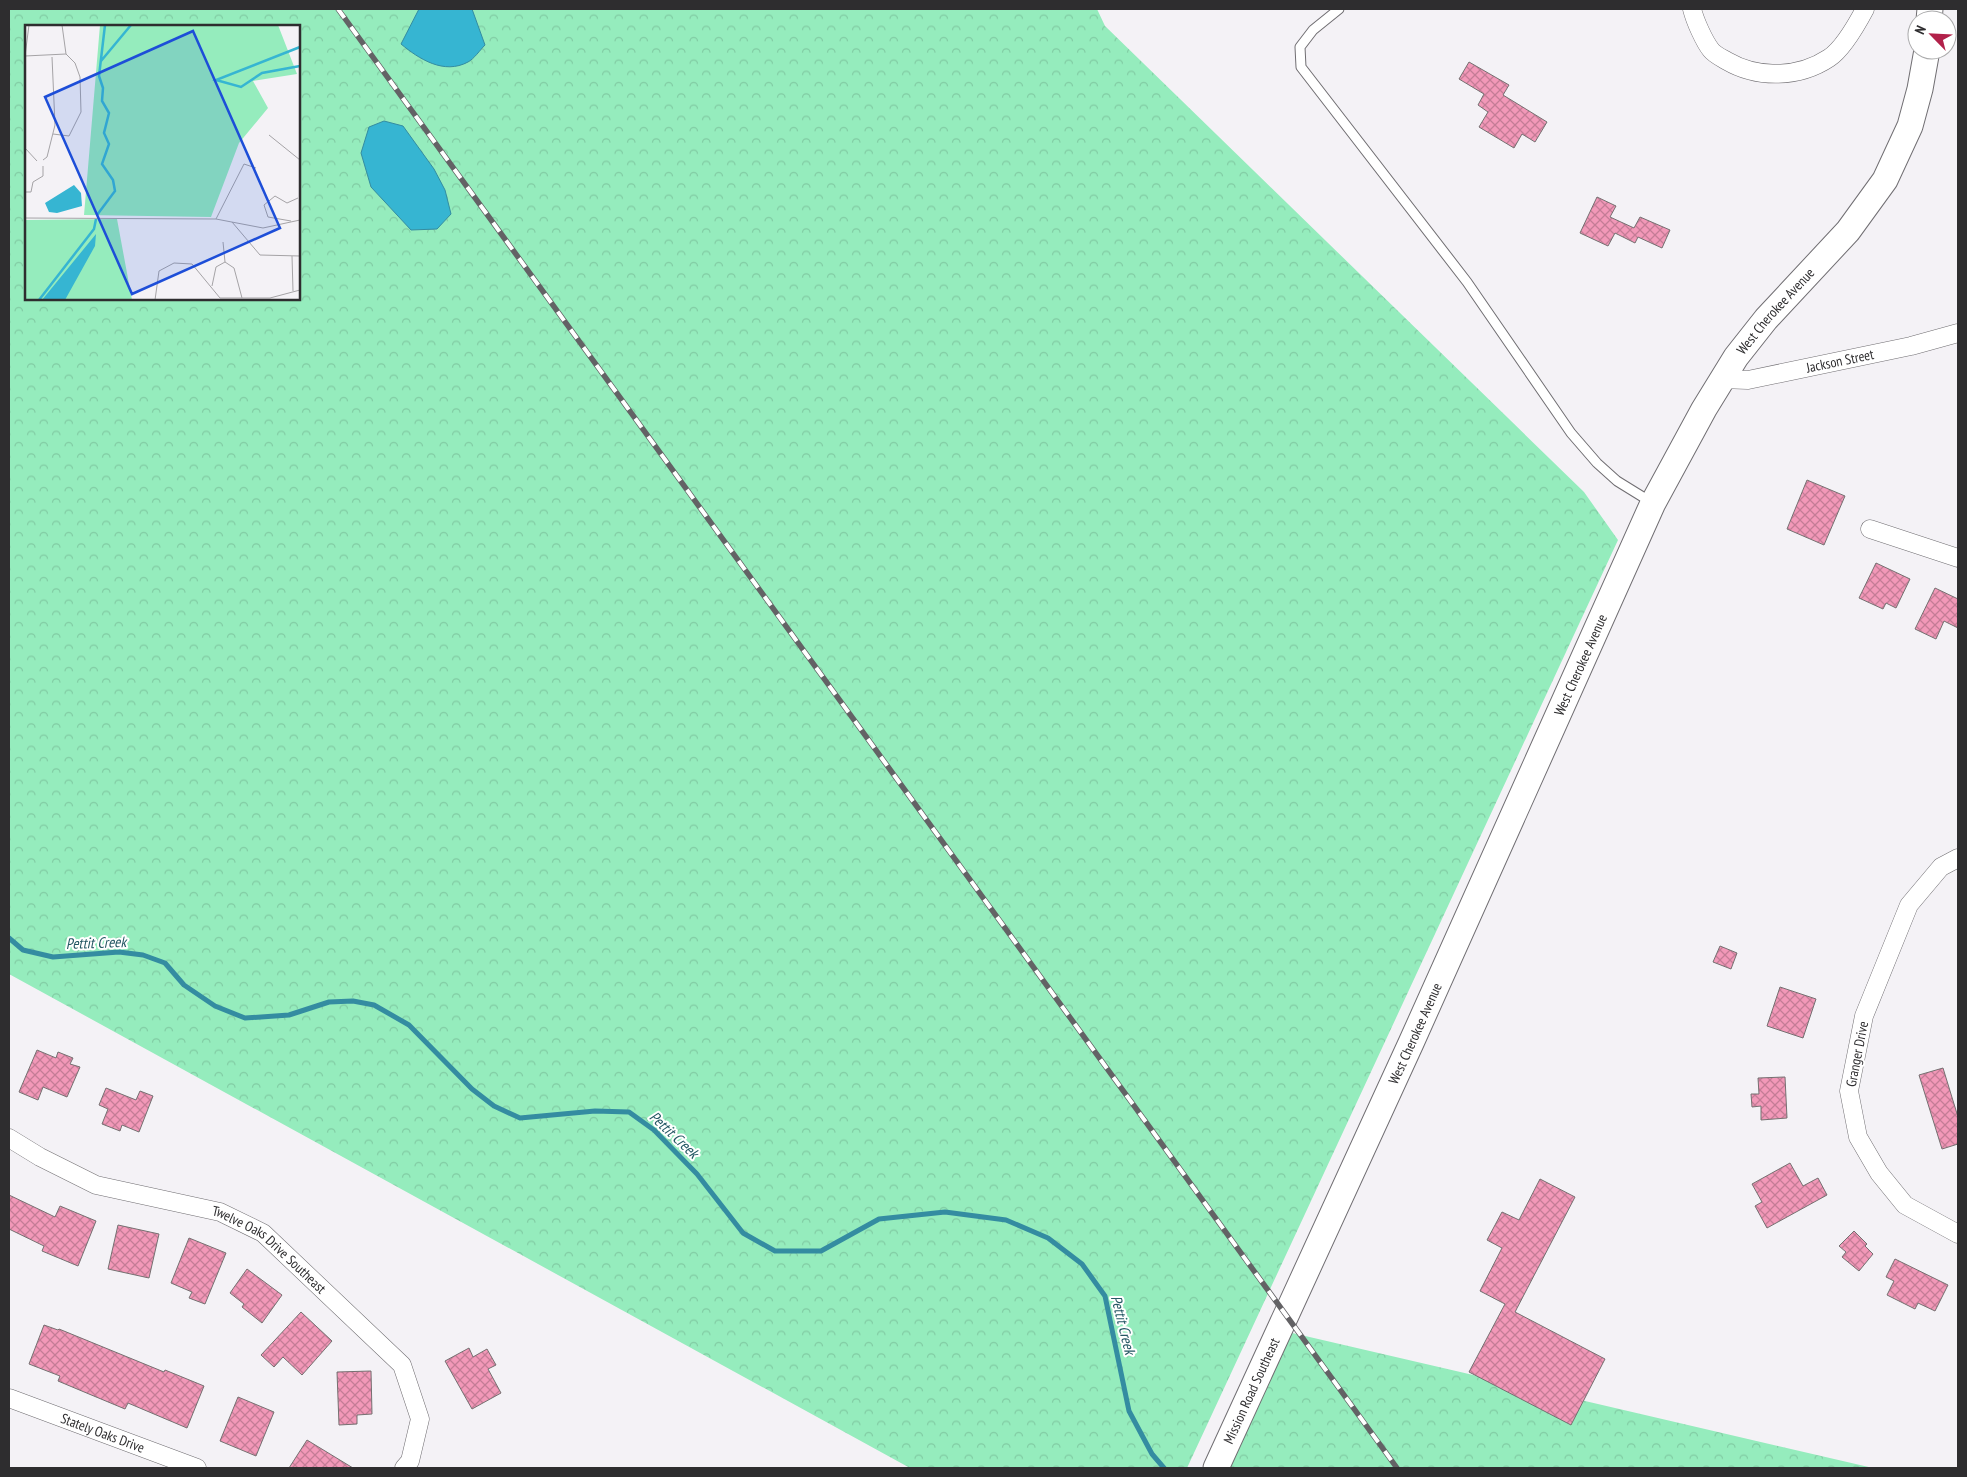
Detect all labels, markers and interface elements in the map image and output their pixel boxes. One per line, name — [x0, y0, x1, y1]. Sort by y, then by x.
north arrow — [1907, 10, 1957, 60]
text: N — [1910, 23, 1930, 37]
inset map — [25, 25, 300, 300]
street label: West Cherokee Avenue — [1733, 264, 1818, 358]
street label: Jackson Street — [1804, 345, 1875, 377]
street label: West Cherokee Avenue — [1550, 611, 1611, 718]
water label: Pettit Creek — [66, 932, 129, 953]
street label: West Cherokee Avenue — [1384, 980, 1446, 1087]
street label: Granger Drive — [1842, 1019, 1872, 1088]
water label: Pettit Creek — [646, 1107, 704, 1164]
street label: Twelve Oaks Drive Southeast — [211, 1202, 330, 1297]
water label: Pettit Creek — [1107, 1293, 1141, 1358]
street label: Mission Road Southeast — [1219, 1335, 1284, 1447]
street label: Stately Oaks Drive — [58, 1409, 147, 1457]

